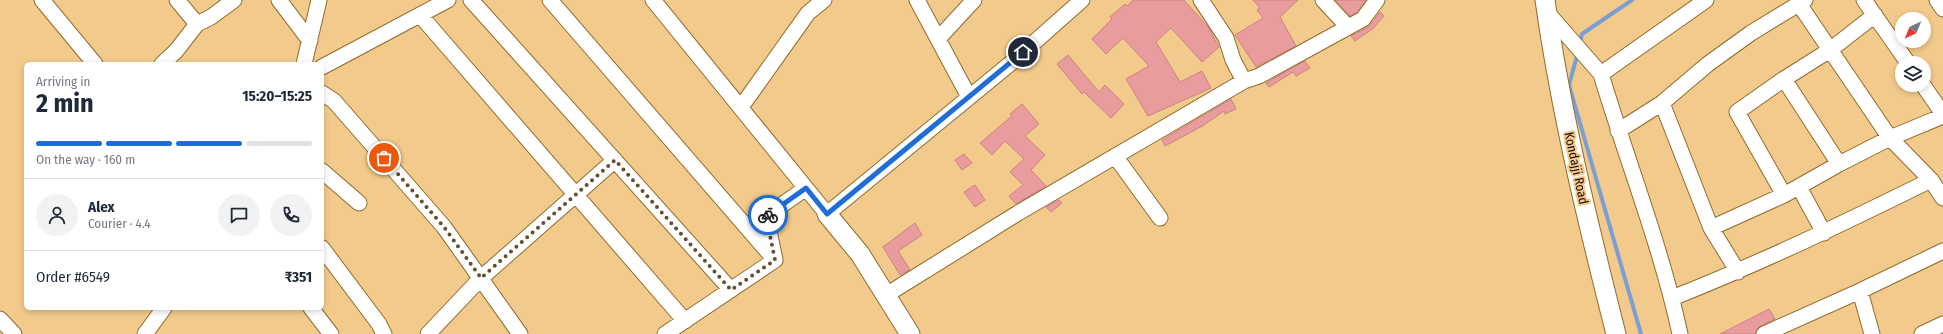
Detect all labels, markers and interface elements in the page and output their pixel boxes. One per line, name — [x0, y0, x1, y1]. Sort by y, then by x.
north arrow — [1895, 12, 1931, 48]
map controls — [1895, 12, 1931, 92]
pin — [1006, 35, 1040, 69]
icon: home — [1012, 41, 1034, 63]
button: layers — [1895, 56, 1931, 92]
text: Arriving in — [36, 74, 90, 89]
text: 15:20–15:25 — [242, 87, 312, 105]
text: 2 min — [36, 88, 94, 119]
street label: Kondajji Road — [1562, 131, 1591, 206]
pin — [367, 141, 401, 175]
icon: bag — [373, 147, 395, 169]
text: On the way · 160 m — [36, 152, 135, 167]
button: person — [36, 194, 78, 236]
button: chat — [218, 194, 260, 236]
button: phone — [270, 194, 312, 236]
courier — [748, 195, 788, 235]
text: Alex — [88, 198, 115, 216]
icon: bike — [757, 204, 779, 226]
text: Courier · 4.4 — [88, 216, 151, 231]
text: Order #6549 — [36, 268, 110, 286]
text: ₹351 — [285, 268, 312, 286]

